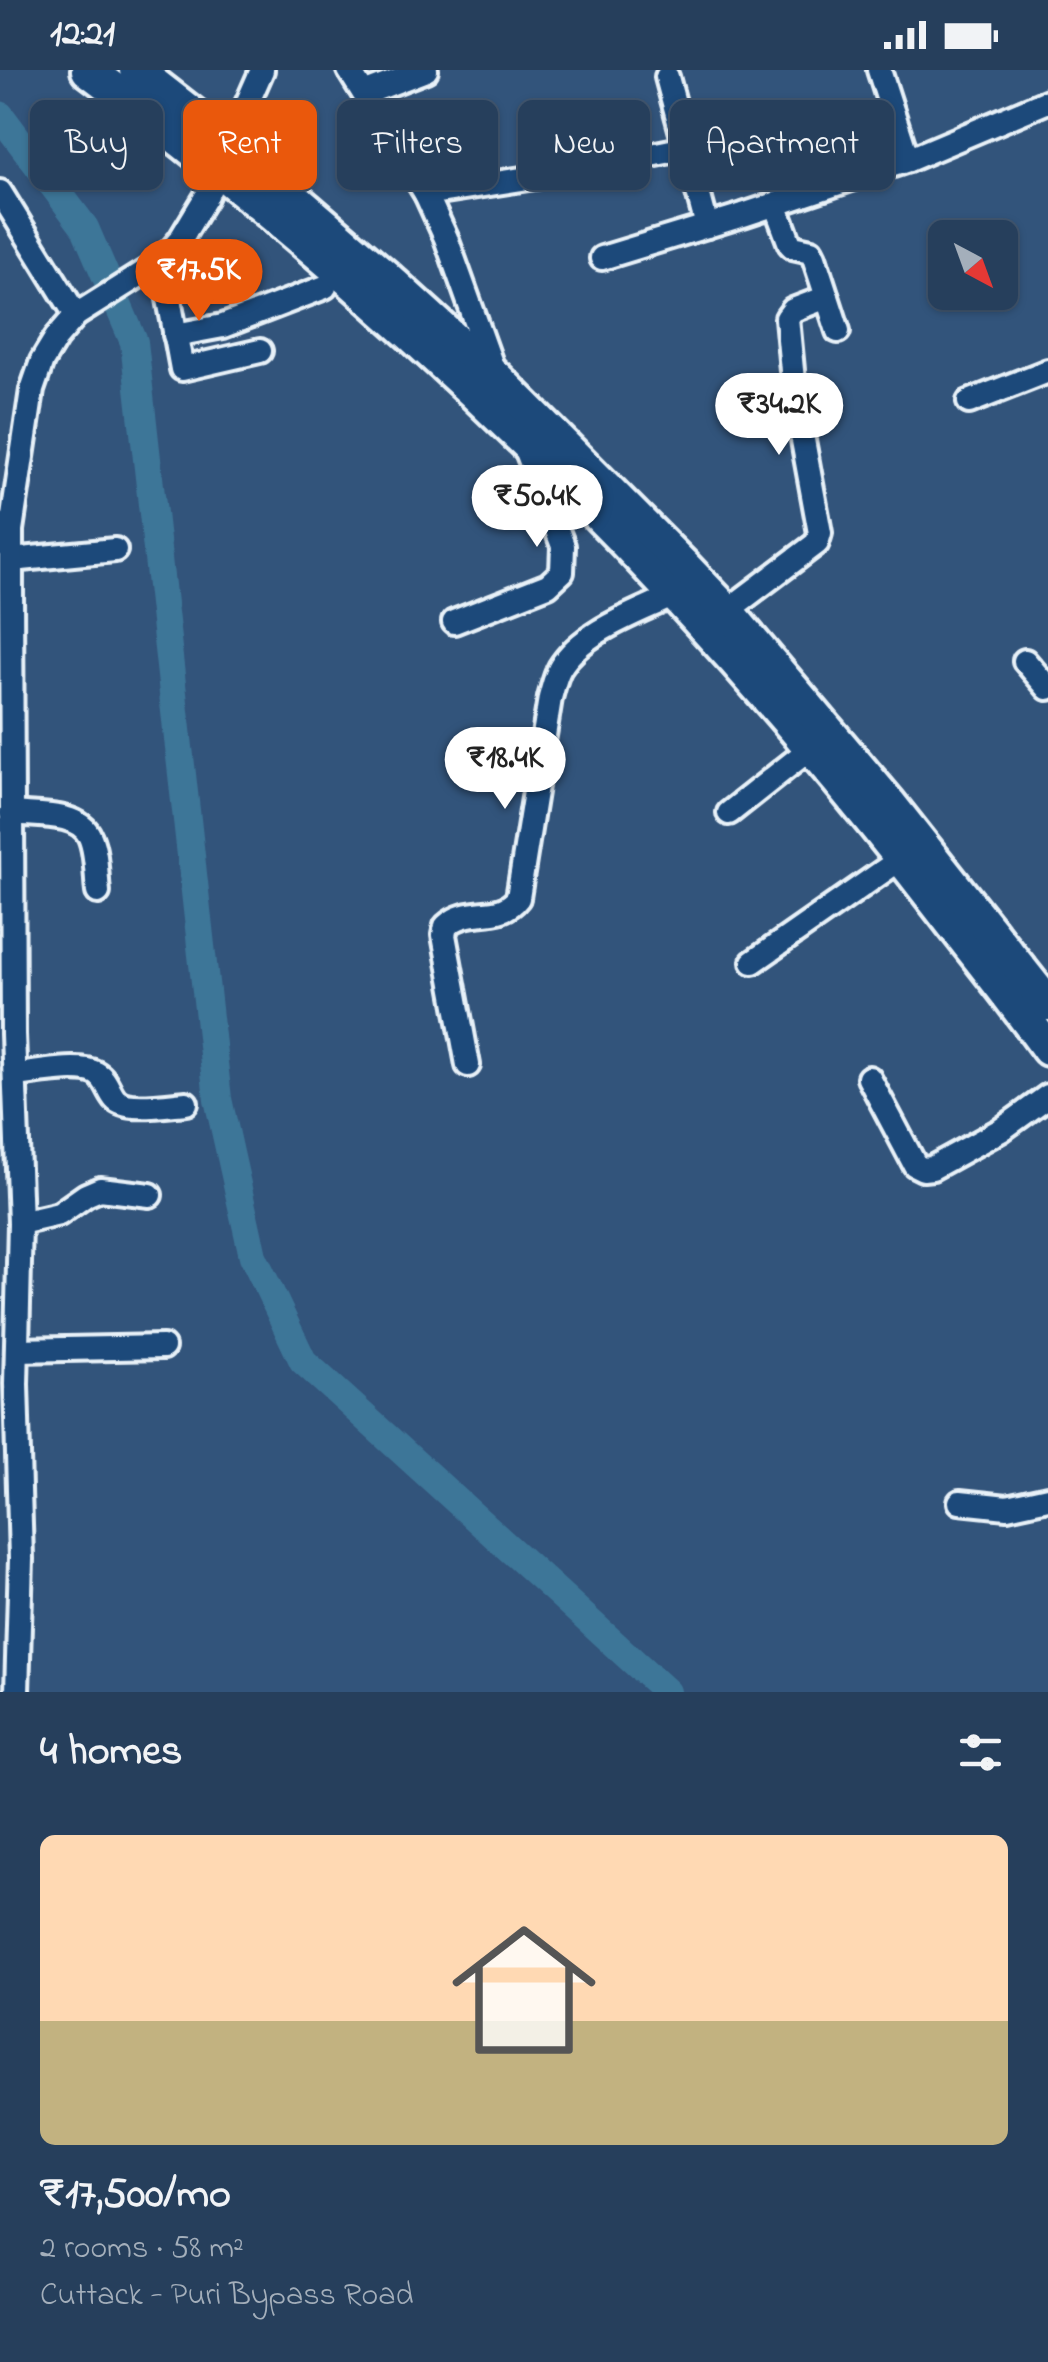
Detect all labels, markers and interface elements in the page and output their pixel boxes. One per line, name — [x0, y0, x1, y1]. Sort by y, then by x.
text: 12:21 — [50, 7, 115, 63]
chip: Buy — [30, 100, 163, 190]
chip: Rent — [183, 100, 317, 190]
chip: Filters — [337, 100, 498, 190]
chip: New — [518, 100, 650, 190]
chip: Apartment — [670, 100, 894, 190]
north arrow — [928, 220, 1018, 310]
map controls — [928, 220, 1018, 310]
pin: ₹17.5K — [118, 239, 280, 324]
text: ₹17.5K — [158, 248, 240, 295]
pin: ₹34.2K — [698, 373, 860, 458]
text: ₹34.2K — [737, 382, 821, 429]
pin: ₹50.4K — [456, 465, 618, 550]
text: ₹50.4K — [494, 474, 580, 521]
pin: ₹18.4K — [424, 727, 586, 812]
text: ₹18.4K — [467, 736, 543, 783]
text: 4 homes — [40, 1722, 182, 1783]
icon: filters — [953, 1725, 1008, 1780]
icon: home — [434, 1900, 614, 2080]
text: ₹17,500/mo — [40, 2165, 231, 2226]
text: 2 rooms · 58 m² — [40, 2226, 244, 2273]
text: Cuttack - Puri Bypass Road — [40, 2273, 413, 2320]

